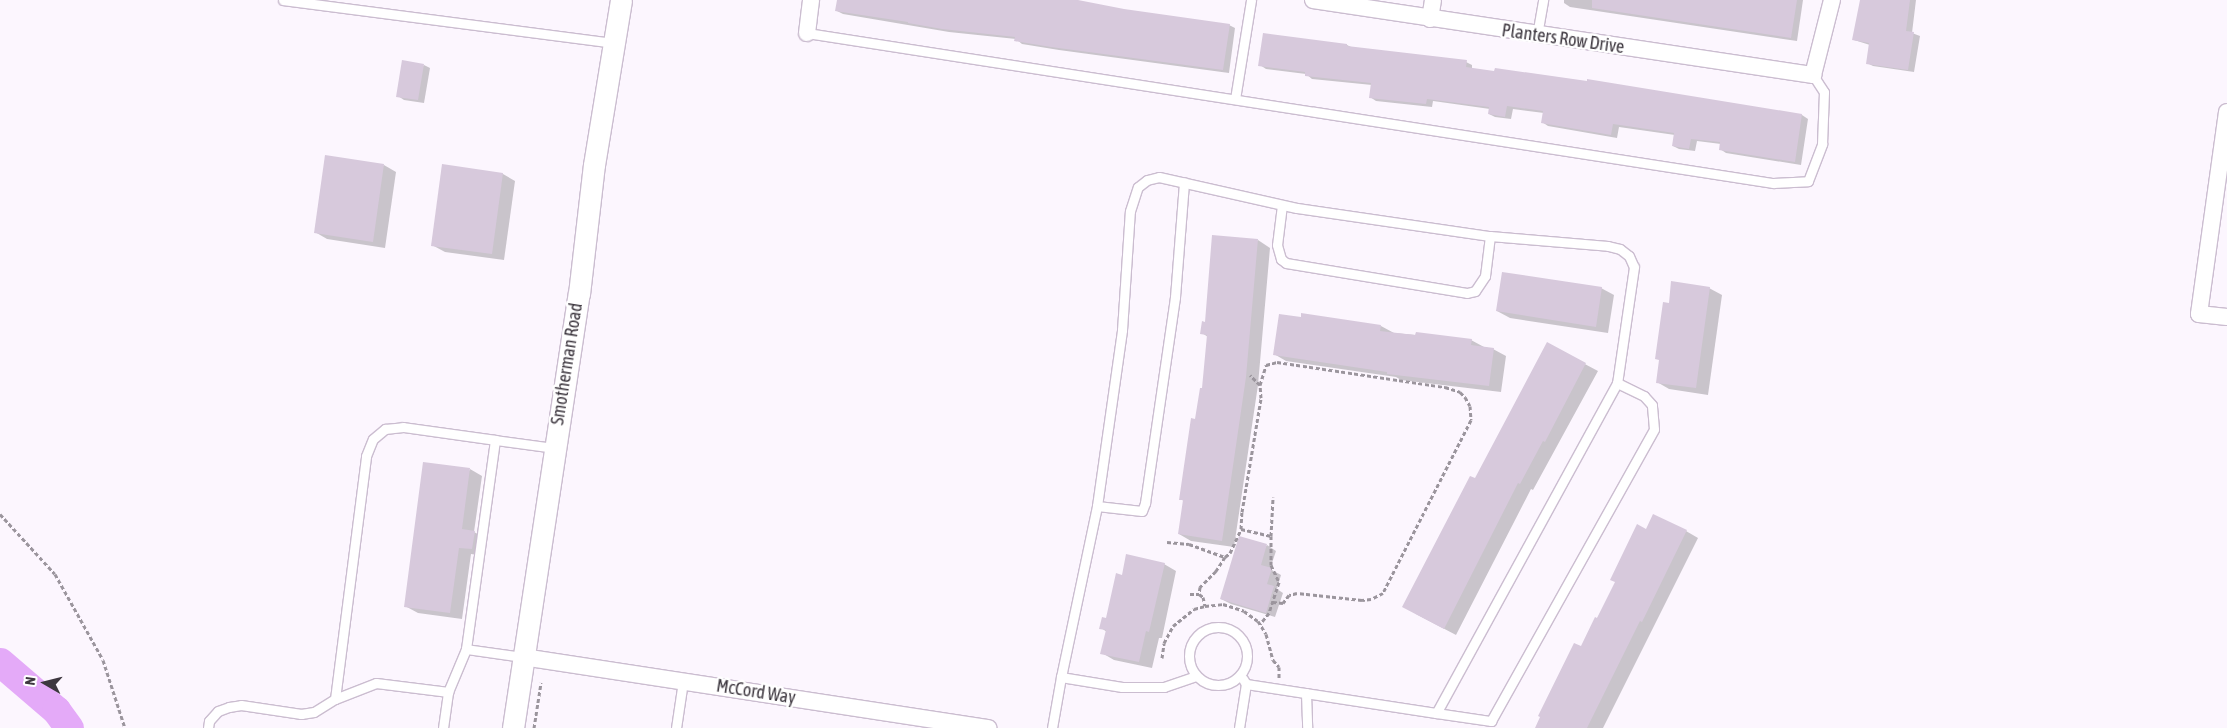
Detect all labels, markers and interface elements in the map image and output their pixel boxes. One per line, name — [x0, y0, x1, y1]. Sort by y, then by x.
street label: Planters Row Drive — [1500, 20, 1626, 58]
street label: Smotherman Road — [547, 301, 587, 427]
north arrow — [20, 658, 70, 708]
street label: McCord Way — [715, 675, 797, 709]
text: N — [22, 676, 39, 686]

